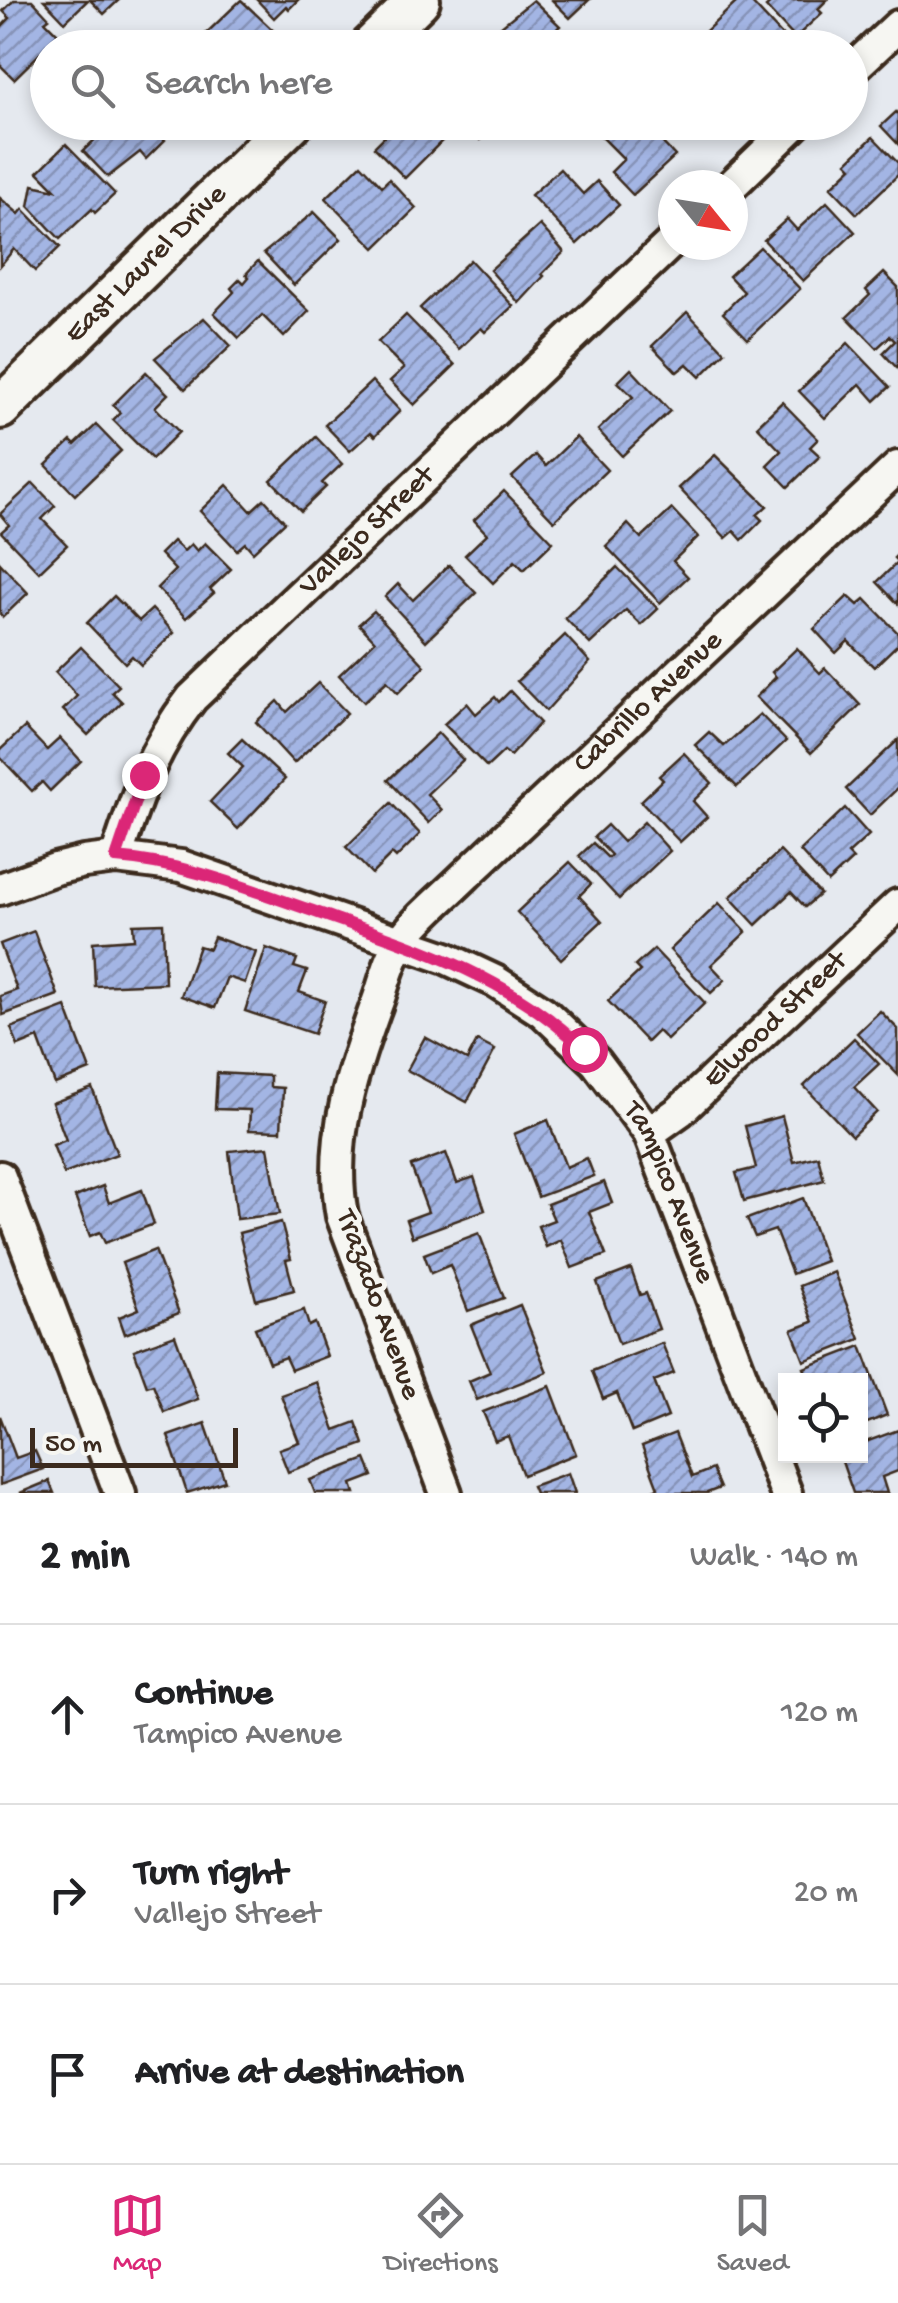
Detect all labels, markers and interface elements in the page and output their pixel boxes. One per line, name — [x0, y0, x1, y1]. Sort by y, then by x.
search box — [30, 30, 868, 140]
icon: search — [65, 58, 120, 113]
text: Search here — [145, 63, 332, 107]
north arrow — [658, 170, 748, 260]
street label: East Laurel Drive — [58, 177, 235, 351]
street label: Vallejo Street — [292, 457, 444, 605]
street label: Cabrillo Avenue — [567, 623, 731, 781]
route end — [122, 753, 168, 799]
street label: Elwood Street — [697, 942, 857, 1096]
route start — [562, 1027, 608, 1073]
street label: Tampico Avenue — [613, 1093, 722, 1289]
street label: Trazado Avenue — [326, 1204, 428, 1405]
map controls — [778, 1373, 868, 1463]
button: locate — [778, 1373, 868, 1463]
scale bar — [30, 1423, 238, 1468]
text: 50 m — [45, 1429, 102, 1462]
text: 2 min — [40, 1534, 129, 1583]
text: Walk · 140 m — [690, 1539, 858, 1577]
text: Continue — [135, 1673, 273, 1717]
icon: ahead — [40, 1687, 95, 1742]
text: 120 m — [781, 1695, 858, 1733]
text: Tampico Avenue — [135, 1717, 342, 1755]
text: Turn right — [135, 1853, 287, 1897]
icon: right — [40, 1867, 95, 1922]
text: 20 m — [794, 1875, 858, 1913]
text: Vallejo Street — [135, 1897, 320, 1935]
icon: arrive — [40, 2047, 95, 2102]
text: Arrive at destination — [135, 2052, 464, 2096]
tab: Map — [110, 2188, 165, 2281]
tab: Directions — [384, 2188, 498, 2281]
tab: Saved — [717, 2188, 788, 2281]

